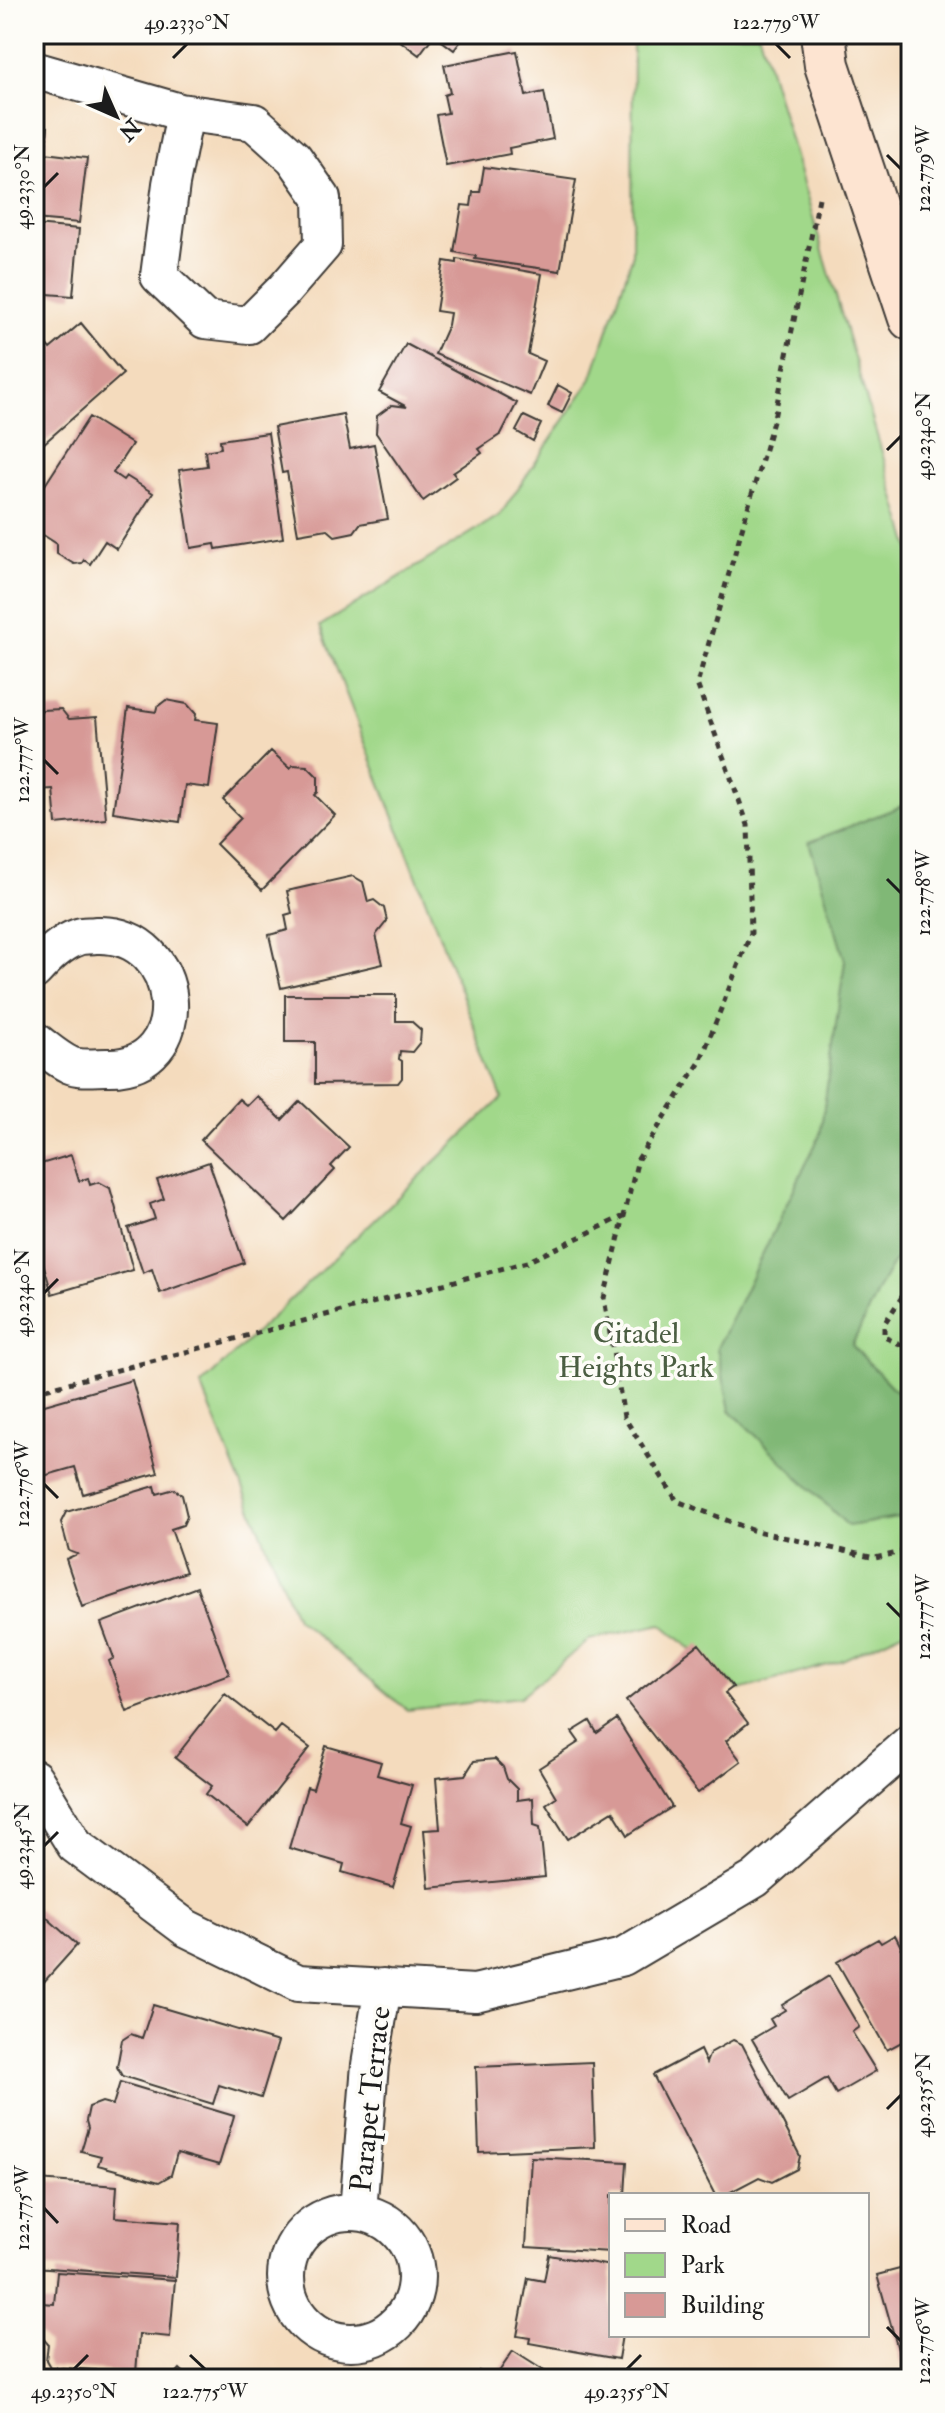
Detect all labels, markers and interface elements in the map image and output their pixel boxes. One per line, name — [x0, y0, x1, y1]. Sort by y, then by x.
text: 49.2330°N — [144, 10, 230, 35]
text: 122.779°W — [733, 10, 820, 35]
north arrow — [76, 76, 156, 156]
text: N — [112, 112, 147, 147]
text: 122.779°W — [911, 125, 936, 212]
text: 49.2330°N — [10, 144, 35, 230]
text: 49.2340°N — [911, 392, 936, 480]
text: 122.777°W — [10, 717, 35, 803]
text: 122.778°W — [911, 850, 936, 936]
text: 49.2340°N — [10, 1249, 35, 1337]
park label: Citadel Heights Park — [558, 1315, 714, 1386]
text: 122.776°W — [10, 1440, 35, 1527]
text: 122.777°W — [911, 1574, 936, 1660]
text: 49.2345°N — [10, 1802, 35, 1890]
street label: Parapet Terrace — [342, 2004, 399, 2194]
text: 49.2355°N — [911, 2052, 936, 2138]
text: 122.775°W — [10, 2165, 35, 2251]
legend — [609, 2193, 869, 2337]
text: Road — [681, 2210, 731, 2241]
text: Park — [681, 2250, 725, 2281]
text: Building — [681, 2290, 765, 2321]
text: 122.776°W — [911, 2297, 936, 2384]
text: 49.2350°N — [31, 2379, 117, 2404]
text: 122.775°W — [162, 2379, 248, 2404]
text: 49.2355°N — [584, 2379, 670, 2404]

